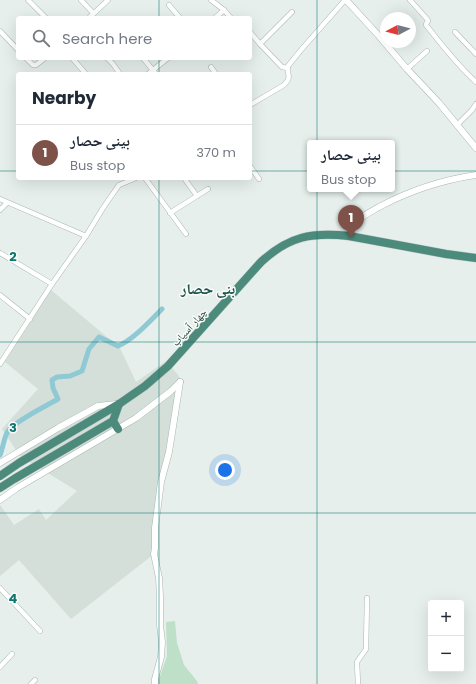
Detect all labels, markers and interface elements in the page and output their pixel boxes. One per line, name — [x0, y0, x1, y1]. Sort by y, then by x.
north arrow — [380, 12, 416, 48]
search box — [16, 16, 252, 60]
icon: search — [30, 27, 52, 49]
text: Search here — [62, 28, 152, 49]
text: Nearby — [32, 86, 96, 110]
text: بینی حصار — [70, 130, 130, 151]
popup — [307, 140, 395, 192]
text: 1 — [43, 143, 47, 162]
text: 370 m — [196, 143, 236, 162]
text: بینی حصار — [321, 144, 381, 165]
text: Bus stop — [70, 156, 125, 175]
text: Bus stop — [321, 170, 376, 189]
pin: 1 — [338, 205, 364, 238]
text: 2 — [9, 247, 17, 266]
district label: بنی حصار — [180, 278, 235, 299]
street label: چهار آسیاب — [168, 304, 210, 350]
text: 3 — [9, 418, 17, 437]
your location — [215, 460, 235, 480]
text: 4 — [9, 589, 18, 608]
map controls — [428, 600, 464, 672]
button: + — [428, 600, 464, 636]
button: − — [428, 636, 464, 672]

